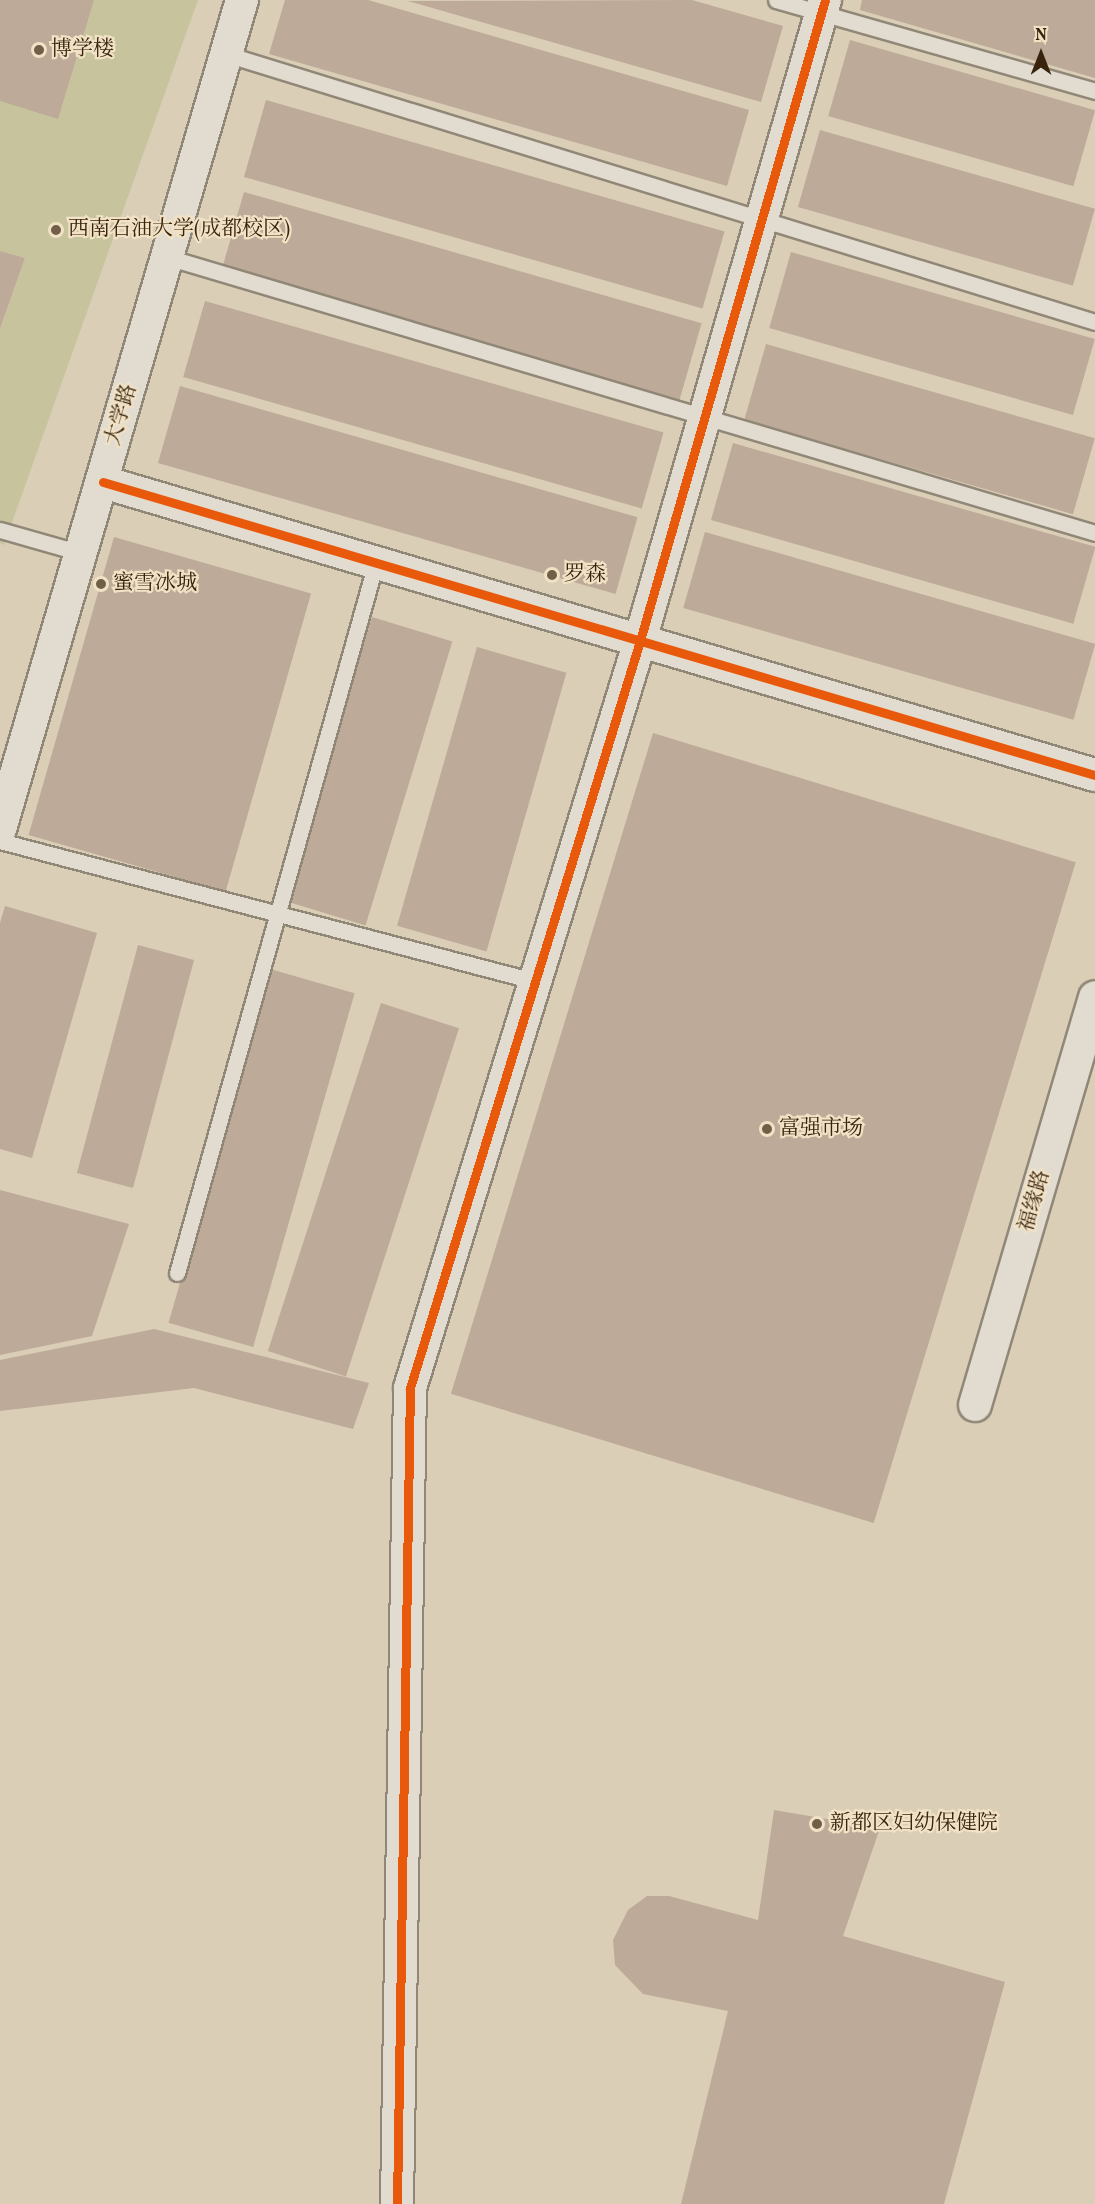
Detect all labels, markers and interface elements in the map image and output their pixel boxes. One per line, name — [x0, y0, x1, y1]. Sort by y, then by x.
north arrow — [1011, 24, 1071, 84]
text: N — [1035, 25, 1047, 47]
place label: 博学楼 — [51, 37, 114, 63]
marker: 博学楼 — [32, 43, 46, 57]
place label: 西南石油大学(成都校区) — [68, 217, 290, 243]
marker: 西南石油大学(成都校区) — [49, 223, 63, 237]
street label: 大学路 — [101, 381, 143, 449]
place label: 罗森 — [564, 562, 606, 588]
marker: 罗森 — [545, 568, 559, 582]
place label: 蜜雪冰城 — [113, 571, 197, 597]
marker: 蜜雪冰城 — [94, 577, 108, 591]
place label: 富强市场 — [779, 1116, 863, 1142]
marker: 富强市场 — [760, 1122, 774, 1136]
street label: 福缘路 — [1014, 1167, 1056, 1235]
place label: 新都区妇幼保健院 — [830, 1811, 998, 1837]
marker: 新都区妇幼保健院 — [808, 1815, 826, 1833]

